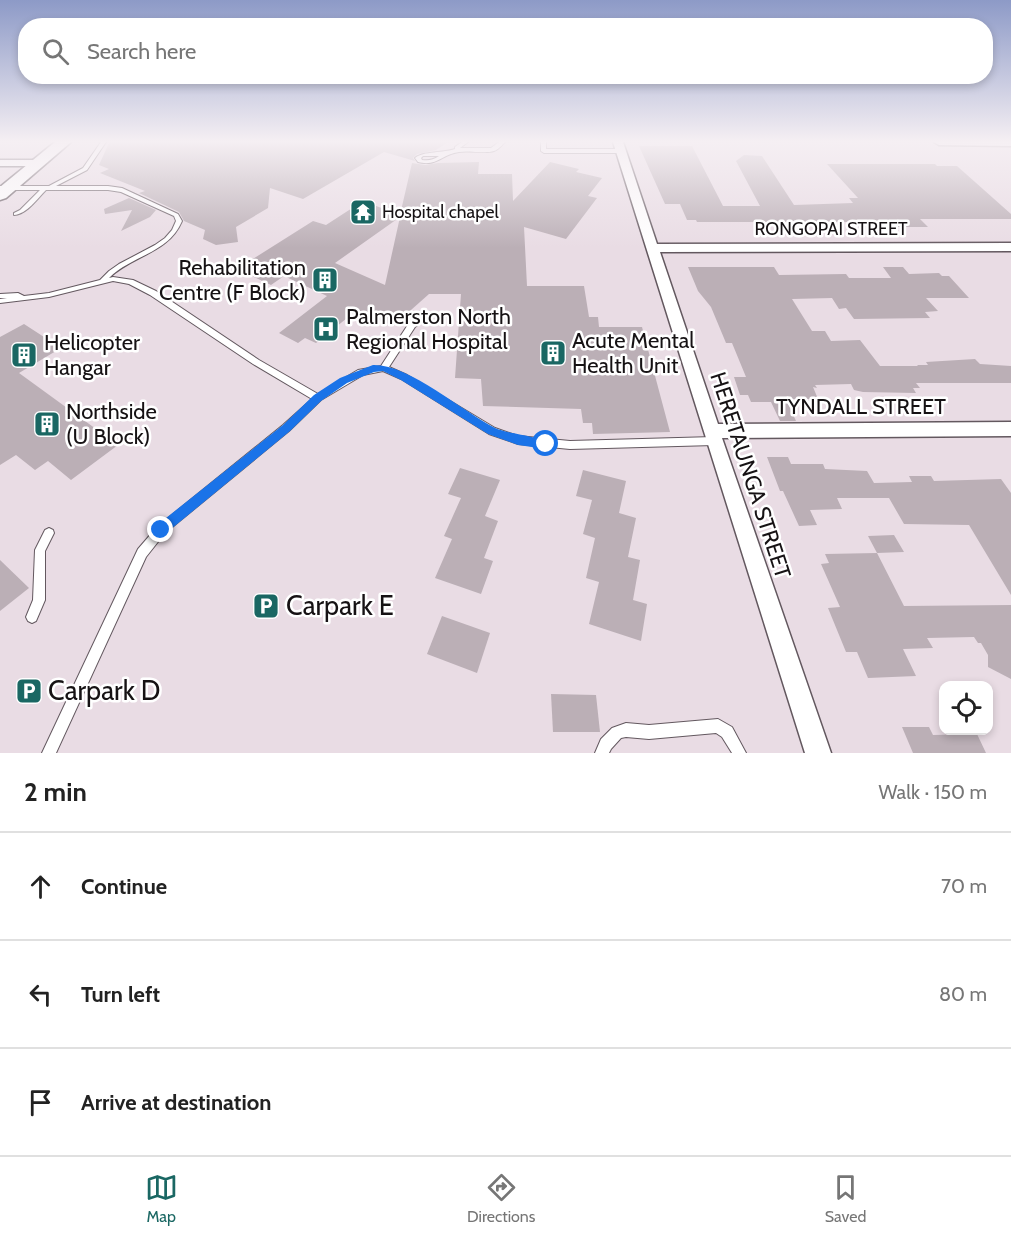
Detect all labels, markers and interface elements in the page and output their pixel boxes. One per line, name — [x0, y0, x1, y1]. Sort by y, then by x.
search box — [18, 18, 993, 84]
icon: search — [39, 35, 72, 68]
text: Search here — [87, 38, 196, 65]
temple icon: Hospital chapel — [348, 197, 378, 227]
place label: Hospital chapel — [382, 201, 499, 223]
street label: RONGOPAI STREET — [754, 218, 908, 240]
place label: Rehabilitation Centre (F Block) — [159, 254, 306, 306]
building icon: Rehabilitation Centre (F Block) — [310, 265, 340, 295]
place label: Palmerston North Regional Hospital — [346, 303, 511, 355]
hospital icon: Palmerston North Regional Hospital — [311, 314, 341, 344]
place label: Acute Mental Health Unit — [572, 327, 695, 379]
place label: Helicopter Hangar — [44, 329, 140, 381]
building icon: Acute Mental Health Unit — [538, 338, 568, 368]
building icon: Helicopter Hangar — [9, 340, 39, 370]
street label: HERETAUNGA STREET — [704, 368, 797, 582]
street label: TYNDALL STREET — [776, 393, 946, 420]
place label: Northside (U Block) — [66, 398, 157, 450]
building icon: Northside (U Block) — [32, 409, 62, 439]
route start — [532, 430, 558, 456]
route end — [147, 516, 173, 542]
place label: Carpark E — [286, 589, 394, 622]
parking icon: Carpark E — [251, 591, 281, 621]
place label: Carpark D — [48, 674, 160, 707]
parking icon: Carpark D — [14, 676, 44, 706]
map controls — [939, 681, 993, 735]
button: locate — [939, 681, 993, 735]
text: 2 min — [24, 776, 87, 808]
text: Walk · 150 m — [879, 780, 987, 804]
icon: ahead — [24, 870, 57, 903]
text: Continue — [81, 873, 167, 900]
text: 70 m — [941, 874, 987, 898]
icon: left — [24, 978, 57, 1011]
text: Turn left — [81, 981, 160, 1008]
text: 80 m — [939, 982, 987, 1006]
icon: arrive — [24, 1086, 57, 1119]
text: Arrive at destination — [81, 1089, 271, 1116]
tab: Map — [145, 1171, 178, 1226]
tab: Directions — [467, 1171, 535, 1226]
tab: Saved — [825, 1171, 866, 1226]

